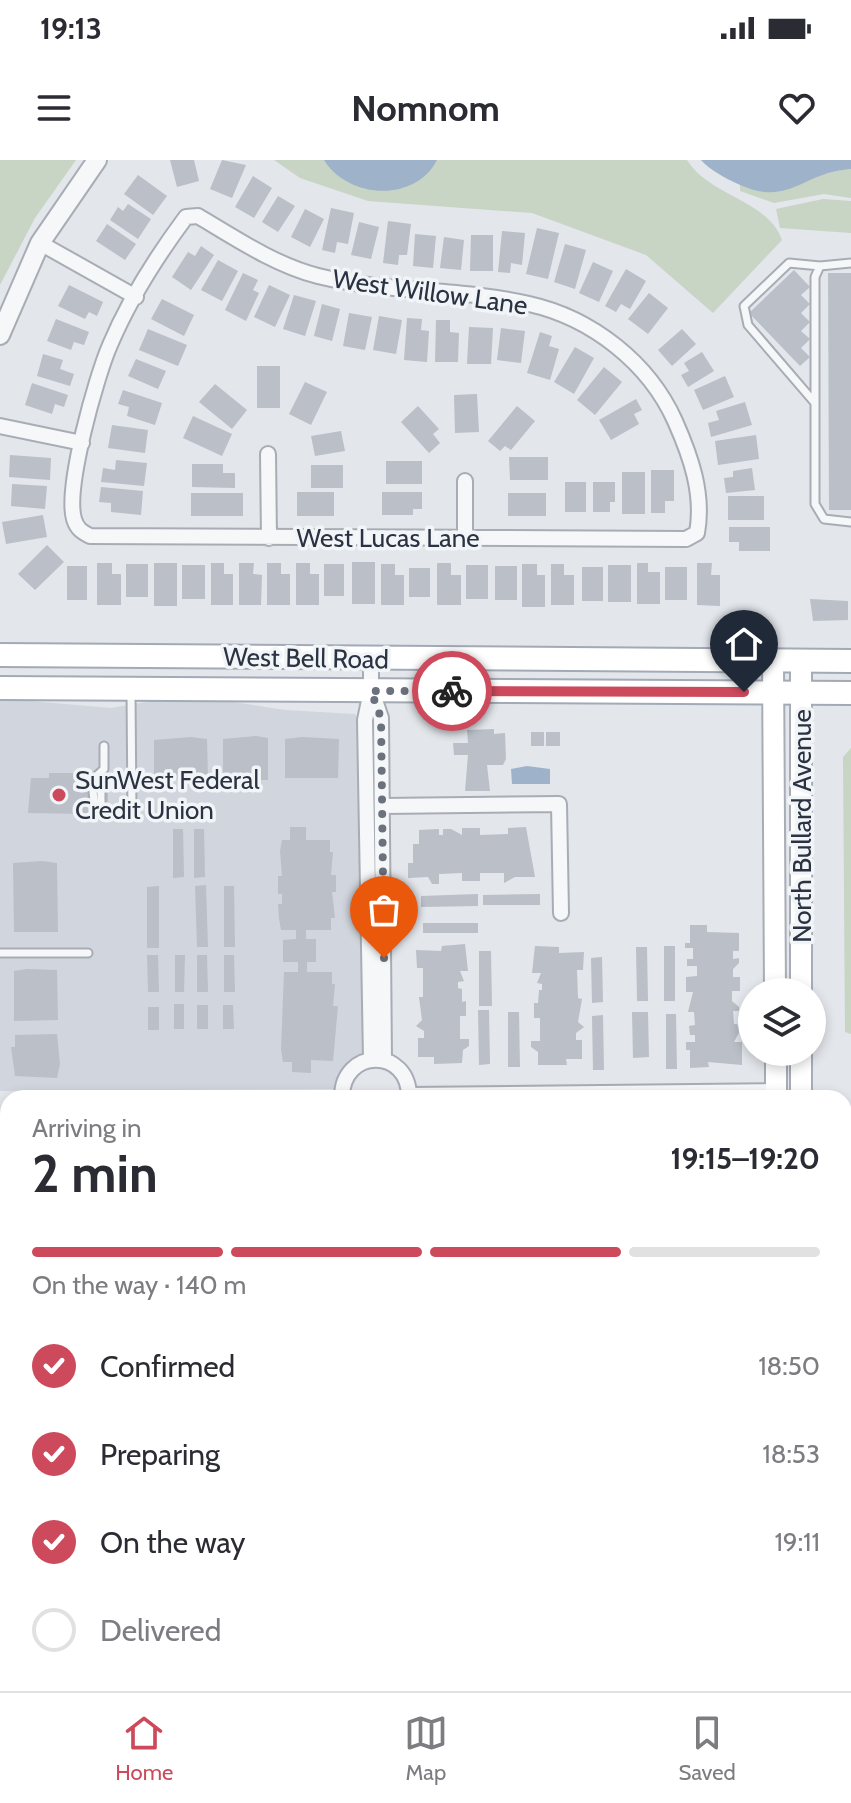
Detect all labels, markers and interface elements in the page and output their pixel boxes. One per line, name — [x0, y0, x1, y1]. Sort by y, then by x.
text: 19:13 — [40, 10, 102, 47]
icon: menu — [32, 86, 76, 130]
text: Nomnom — [351, 86, 500, 130]
icon: heart — [775, 86, 819, 130]
street label: West Willow Lane — [330, 262, 530, 322]
street label: West Lucas Lane — [297, 522, 480, 554]
pin — [710, 610, 778, 692]
icon: home — [722, 622, 766, 666]
street label: West Bell Road — [223, 641, 389, 675]
courier — [412, 651, 492, 731]
icon: bike — [430, 669, 474, 713]
street label: North Bullard Avenue — [786, 709, 818, 943]
place label: SunWest Federal Credit Union — [75, 764, 260, 826]
marker: SunWest Federal Credit Union — [50, 786, 68, 804]
pin — [350, 876, 418, 958]
icon: bag — [362, 888, 406, 932]
map controls — [738, 978, 826, 1066]
button: layers — [738, 978, 826, 1066]
text: Arriving in — [32, 1112, 142, 1144]
text: 19:15–19:20 — [670, 1140, 820, 1177]
text: 2 min — [32, 1142, 158, 1205]
text: On the way · 140 m — [32, 1269, 246, 1301]
icon: check — [32, 1344, 76, 1388]
text: Confirmed — [100, 1348, 235, 1385]
text: 18:50 — [758, 1350, 820, 1382]
icon: check — [32, 1432, 76, 1476]
text: Preparing — [100, 1436, 220, 1473]
text: 18:53 — [762, 1438, 820, 1470]
icon: check — [32, 1520, 76, 1564]
text: On the way — [100, 1524, 245, 1561]
text: 19:11 — [774, 1526, 820, 1558]
text: Delivered — [100, 1612, 221, 1649]
tab: Home — [115, 1711, 173, 1786]
tab: Map — [404, 1711, 448, 1786]
tab: Saved — [679, 1711, 736, 1786]

